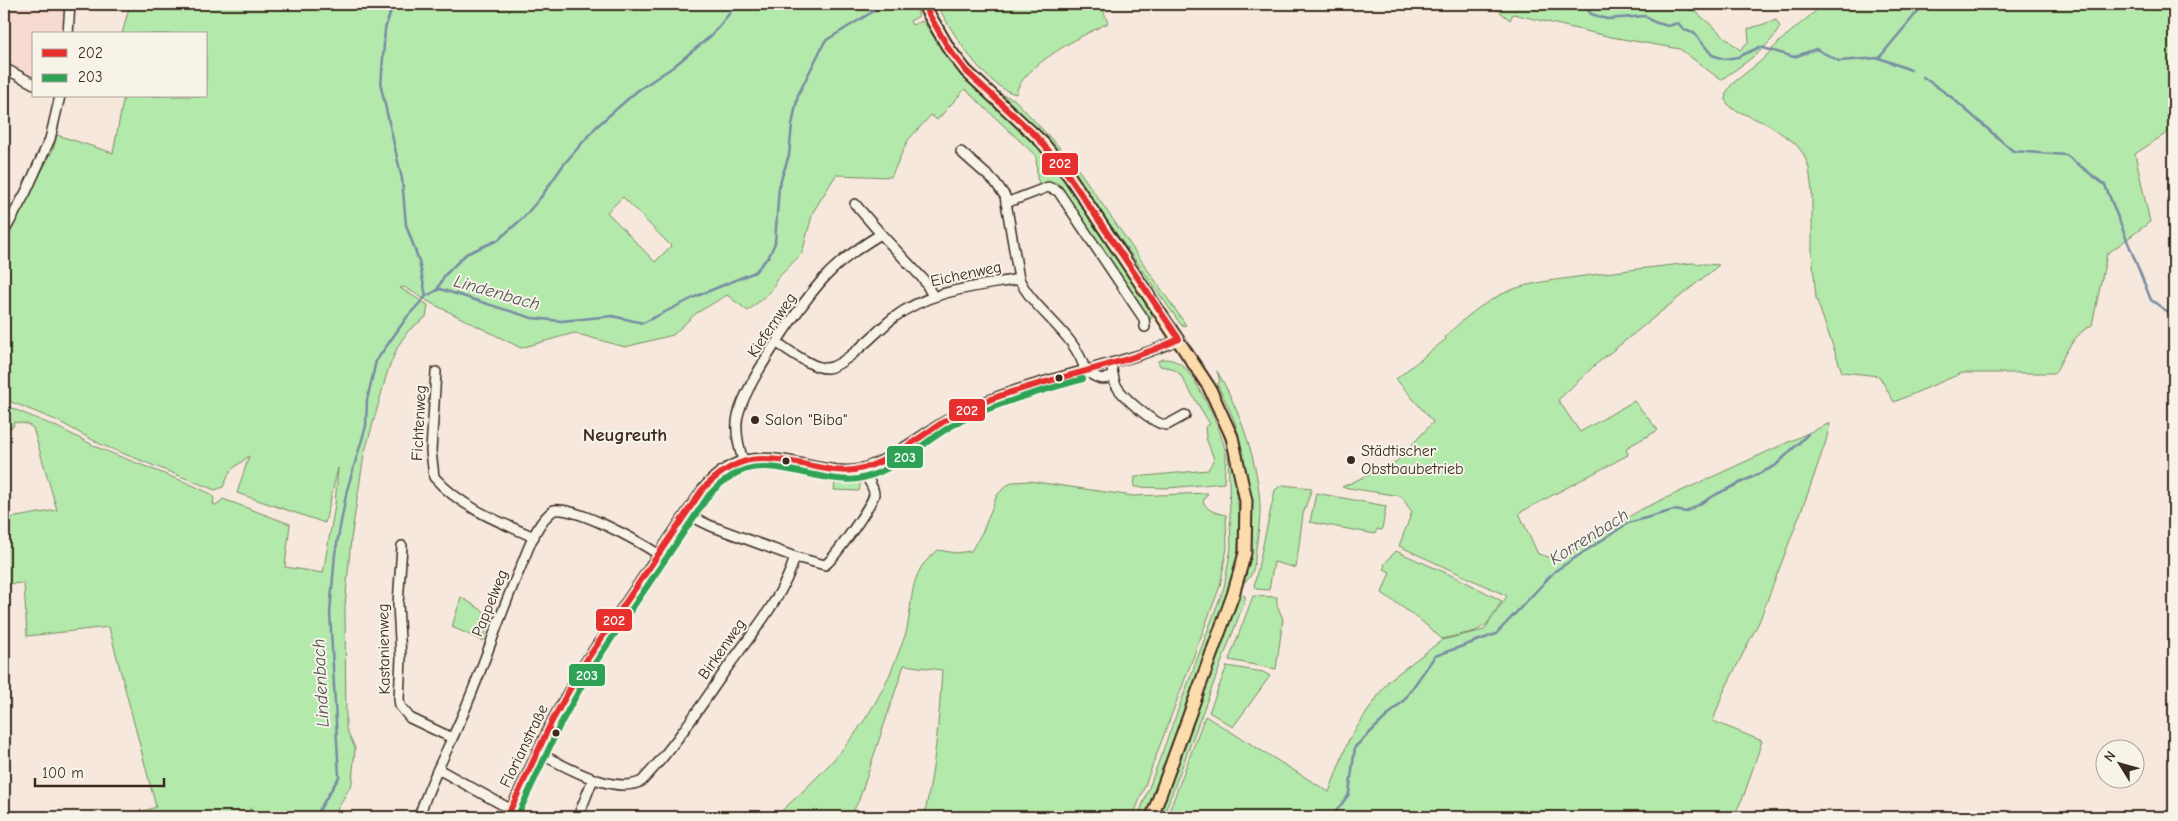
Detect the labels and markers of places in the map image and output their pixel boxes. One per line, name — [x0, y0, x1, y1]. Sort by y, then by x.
unlabelled marker — [1054, 373, 1064, 383]
place label: Salon "Biba" — [765, 411, 847, 429]
marker: Salon "Biba" — [749, 414, 761, 426]
place label: Städtischer Obstbaubetrieb — [1361, 442, 1464, 478]
marker: Städtischer Obstbaubetrieb — [1345, 454, 1357, 466]
unlabelled marker — [781, 456, 791, 466]
unlabelled marker — [551, 728, 561, 738]

